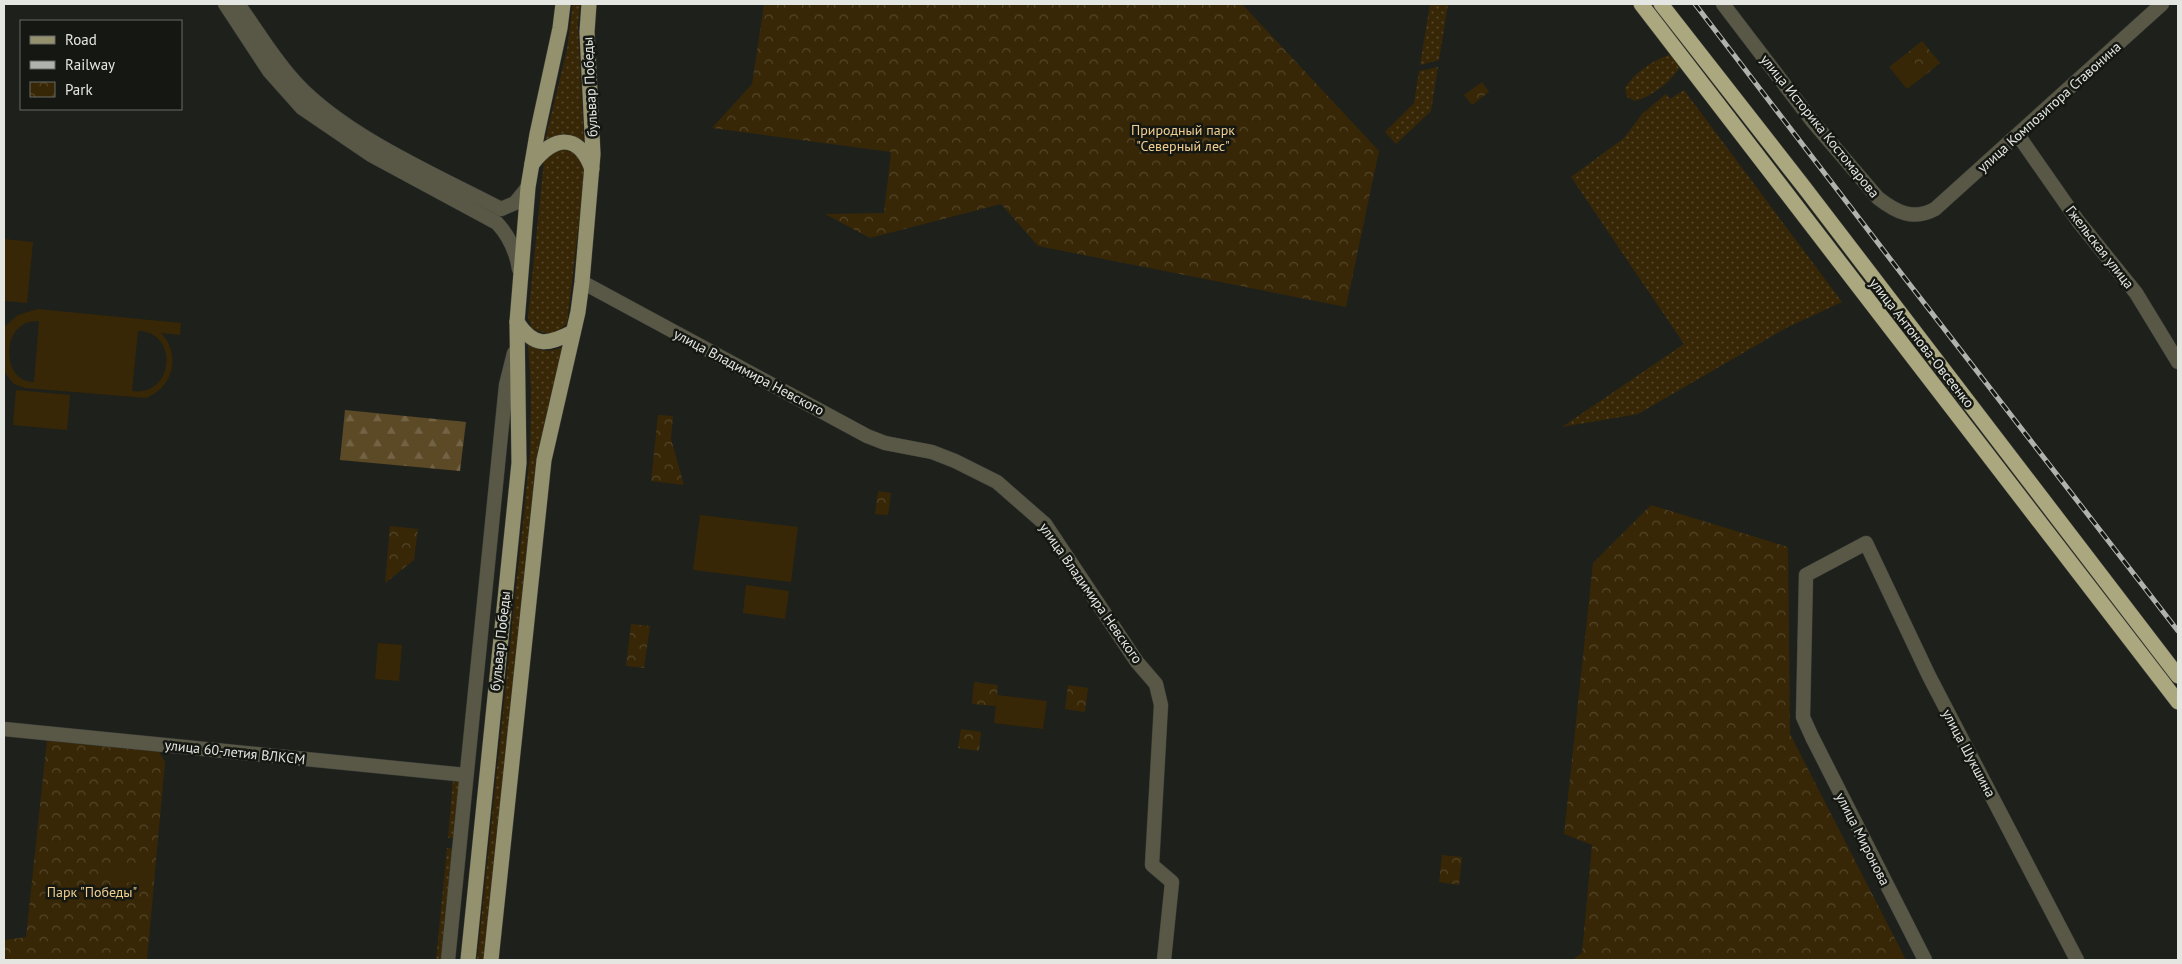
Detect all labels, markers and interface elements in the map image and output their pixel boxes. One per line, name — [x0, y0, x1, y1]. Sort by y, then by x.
legend — [20, 20, 182, 110]
text: Road — [65, 30, 97, 49]
street label: бульвар Победы — [578, 36, 602, 138]
street label: улица Композитора Ставонина — [1973, 38, 2125, 176]
street label: улица Историка Костомарова — [1757, 51, 1884, 201]
text: Railway — [65, 55, 115, 74]
text: Park — [65, 80, 93, 99]
park label: Природный парк "Северный лес" — [1131, 121, 1235, 155]
street label: Гжельская улица — [2062, 202, 2138, 292]
street label: улица Антонова-Овсеенко — [1866, 274, 1978, 412]
street label: улица Владимира Невского — [671, 325, 827, 419]
street label: улица Владимира Невского — [1035, 519, 1147, 667]
street label: бульвар Победы — [486, 590, 514, 692]
street label: улица Шукшина — [1938, 706, 2000, 800]
street label: улица 60-летия ВЛКСМ — [164, 736, 306, 768]
street label: улица Миронова — [1832, 789, 1894, 889]
park label: Парк "Победы" — [47, 883, 137, 901]

